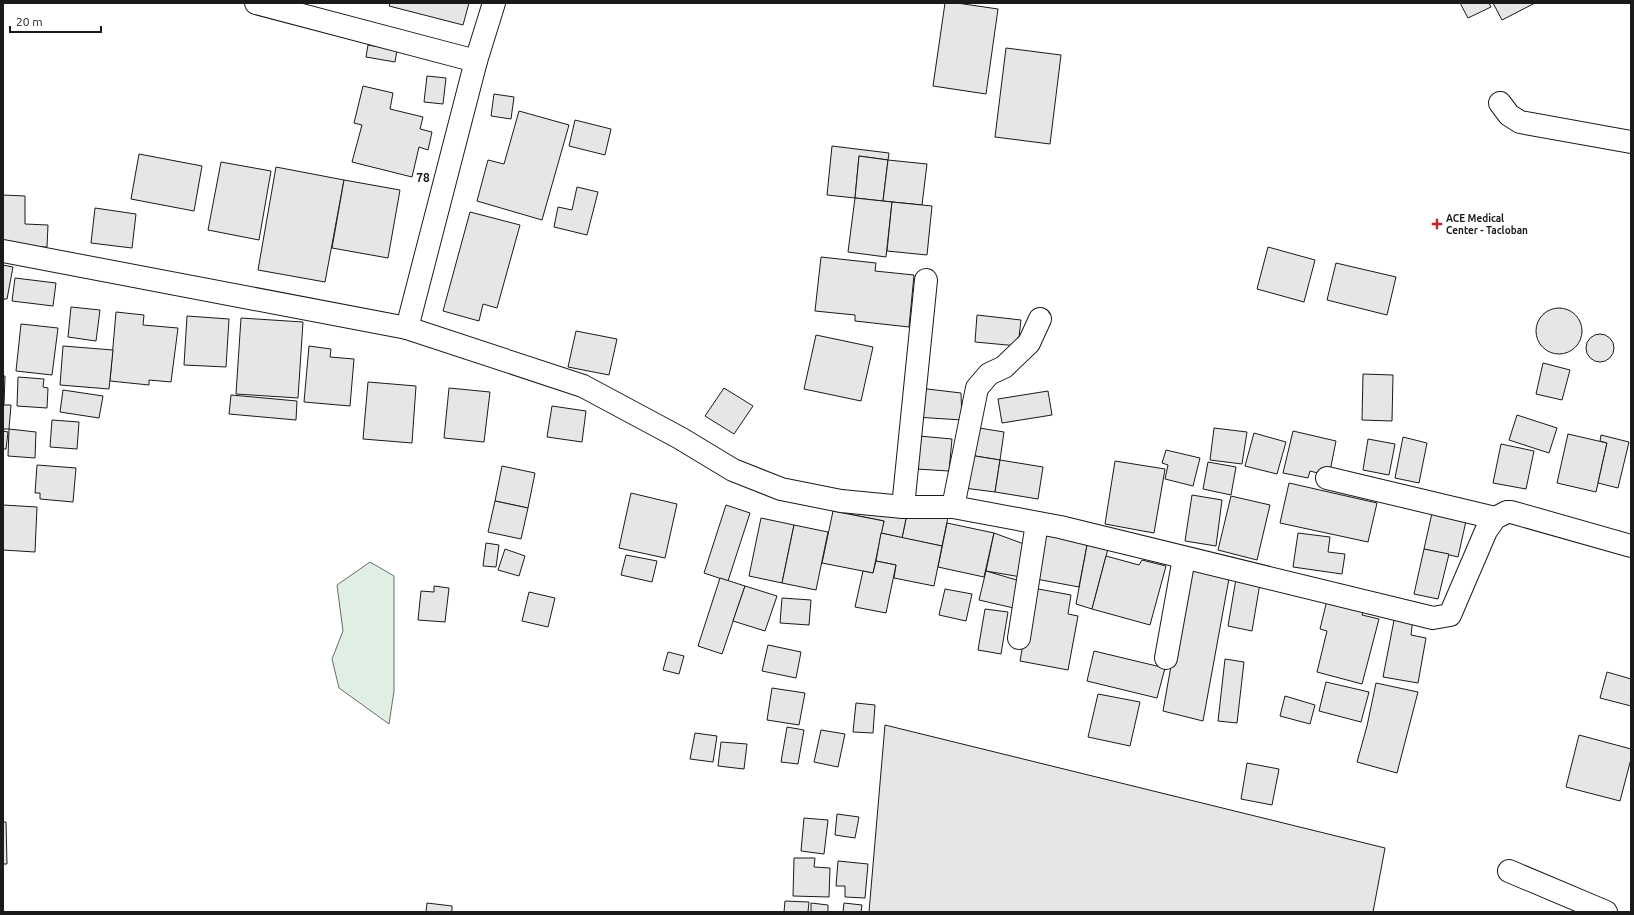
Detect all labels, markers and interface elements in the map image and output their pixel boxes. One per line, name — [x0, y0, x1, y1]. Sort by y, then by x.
scale bar — [10, 8, 101, 34]
text: 20 m — [16, 15, 43, 28]
district label: 78 — [416, 171, 430, 184]
place label: ACE Medical Center - Tacloban — [1446, 213, 1528, 236]
marker: ACE Medical Center - Tacloban — [1431, 218, 1443, 230]

